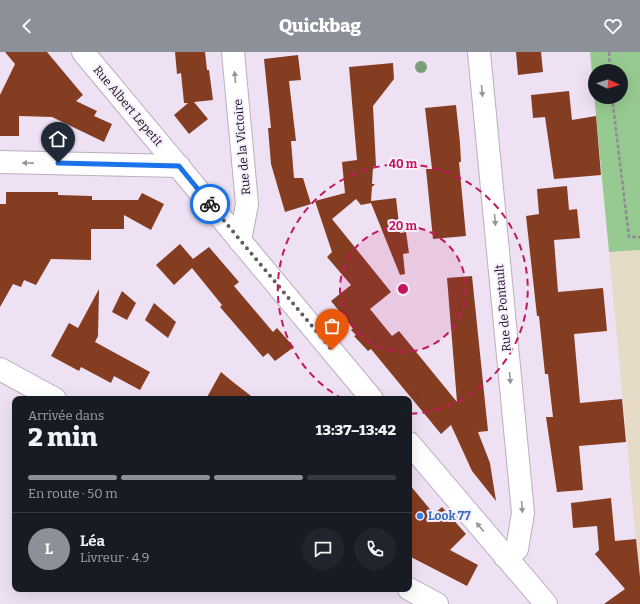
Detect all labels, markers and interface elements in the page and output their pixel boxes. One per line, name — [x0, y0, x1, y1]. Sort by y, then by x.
icon: back — [16, 15, 38, 37]
text: Quickbag — [279, 15, 361, 37]
icon: heart — [602, 15, 624, 37]
street label: Rue Albert Lepetit — [90, 63, 166, 149]
north arrow — [588, 64, 628, 104]
map controls — [588, 64, 628, 104]
one-way arrow — [232, 71, 238, 83]
one-way arrow — [479, 85, 486, 97]
street label: Rue de la Victoire — [231, 99, 253, 195]
pin — [41, 122, 75, 163]
icon: home — [47, 128, 69, 150]
text: 40 m — [389, 157, 418, 171]
one-way arrow — [22, 159, 34, 166]
courier — [190, 184, 230, 224]
icon: bike — [199, 193, 221, 215]
one-way arrow — [492, 214, 498, 226]
text: 20 m — [389, 219, 418, 233]
street label: Rue de Pontault — [492, 263, 514, 352]
centre of rings — [396, 282, 410, 296]
pin — [315, 309, 349, 350]
icon: bag — [321, 315, 343, 337]
one-way arrow — [507, 371, 513, 384]
text: Arrivée dans — [28, 408, 104, 423]
text: 13:37–13:42 — [316, 421, 396, 439]
text: 2 min — [28, 422, 98, 453]
text: En route · 50 m — [28, 486, 118, 501]
one-way arrow — [519, 501, 526, 513]
place label: Look 77 — [428, 509, 471, 523]
marker: Look 77 — [415, 511, 425, 521]
one-way arrow — [476, 522, 485, 533]
button: chat — [302, 528, 344, 570]
button: phone — [354, 528, 396, 570]
text: Léa — [80, 532, 105, 550]
text: L — [45, 540, 53, 558]
text: Livreur · 4.9 — [80, 550, 149, 565]

